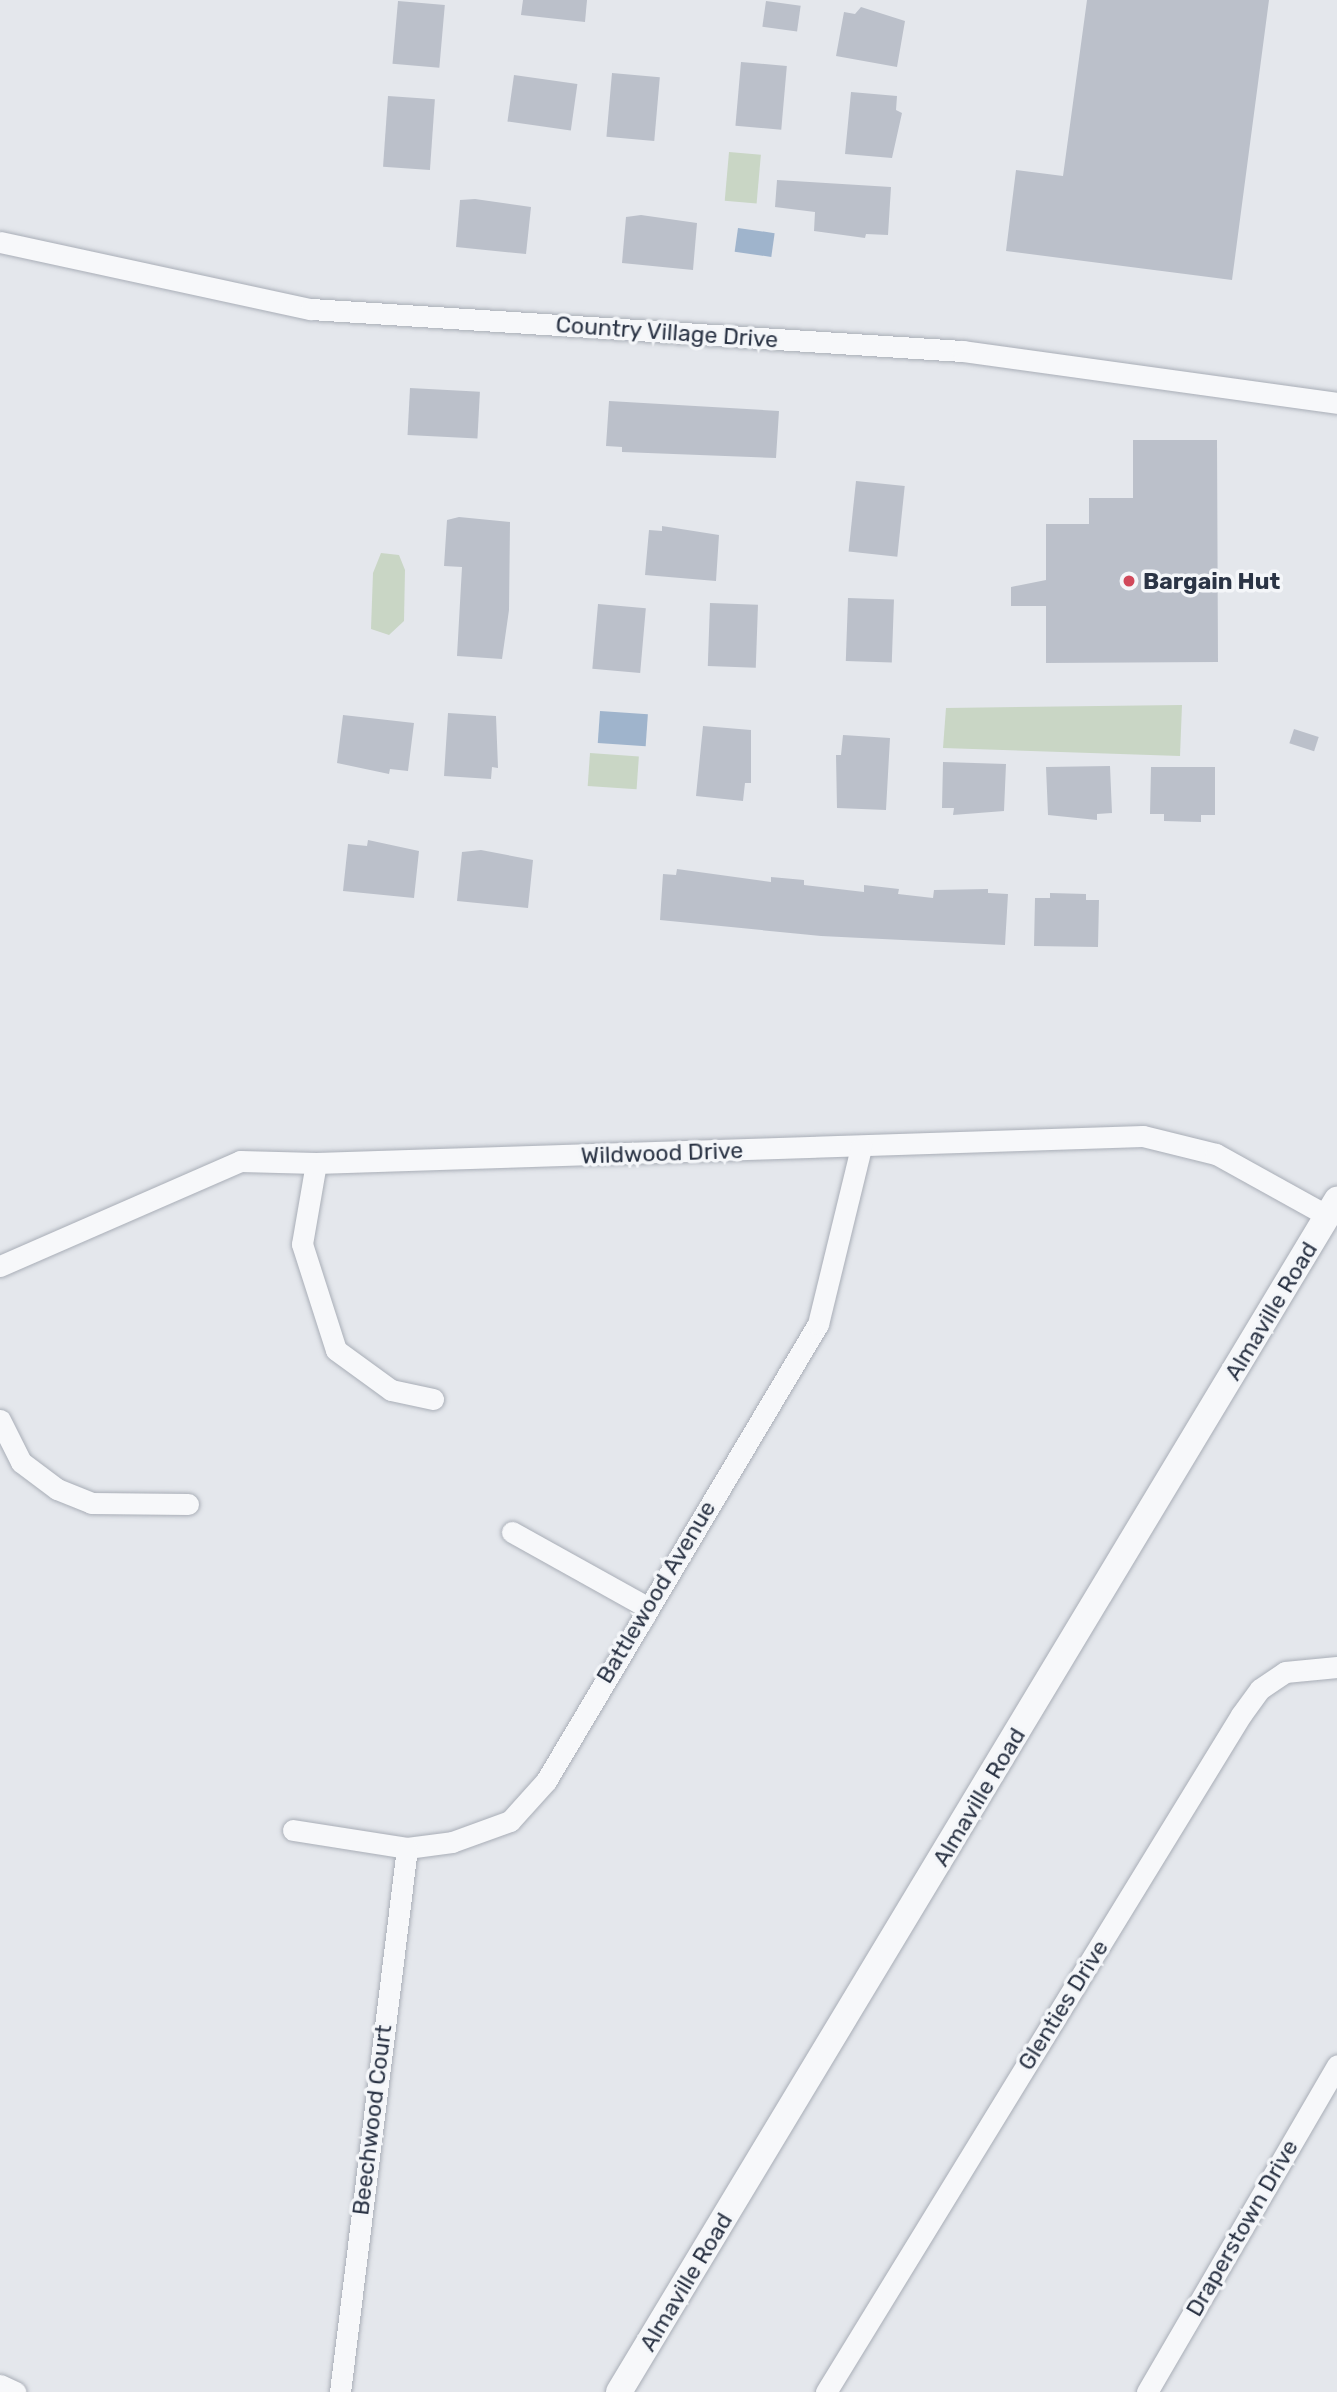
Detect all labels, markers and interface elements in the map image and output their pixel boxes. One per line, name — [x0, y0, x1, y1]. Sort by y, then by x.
street label: Country Village Drive — [554, 310, 780, 354]
place label: Bargain Hut — [1143, 567, 1280, 595]
marker: Bargain Hut — [1121, 573, 1137, 589]
street label: Wildwood Drive — [580, 1136, 744, 1170]
street label: Almaville Road — [1219, 1237, 1323, 1385]
street label: Battlewood Avenue — [590, 1496, 722, 1688]
street label: Almaville Road — [927, 1723, 1031, 1871]
street label: Glenties Drive — [1012, 1935, 1114, 2075]
street label: Beechwood Court — [347, 2023, 397, 2217]
street label: Draperstown Drive — [1180, 2135, 1304, 2321]
street label: Almaville Road — [634, 2208, 738, 2356]

